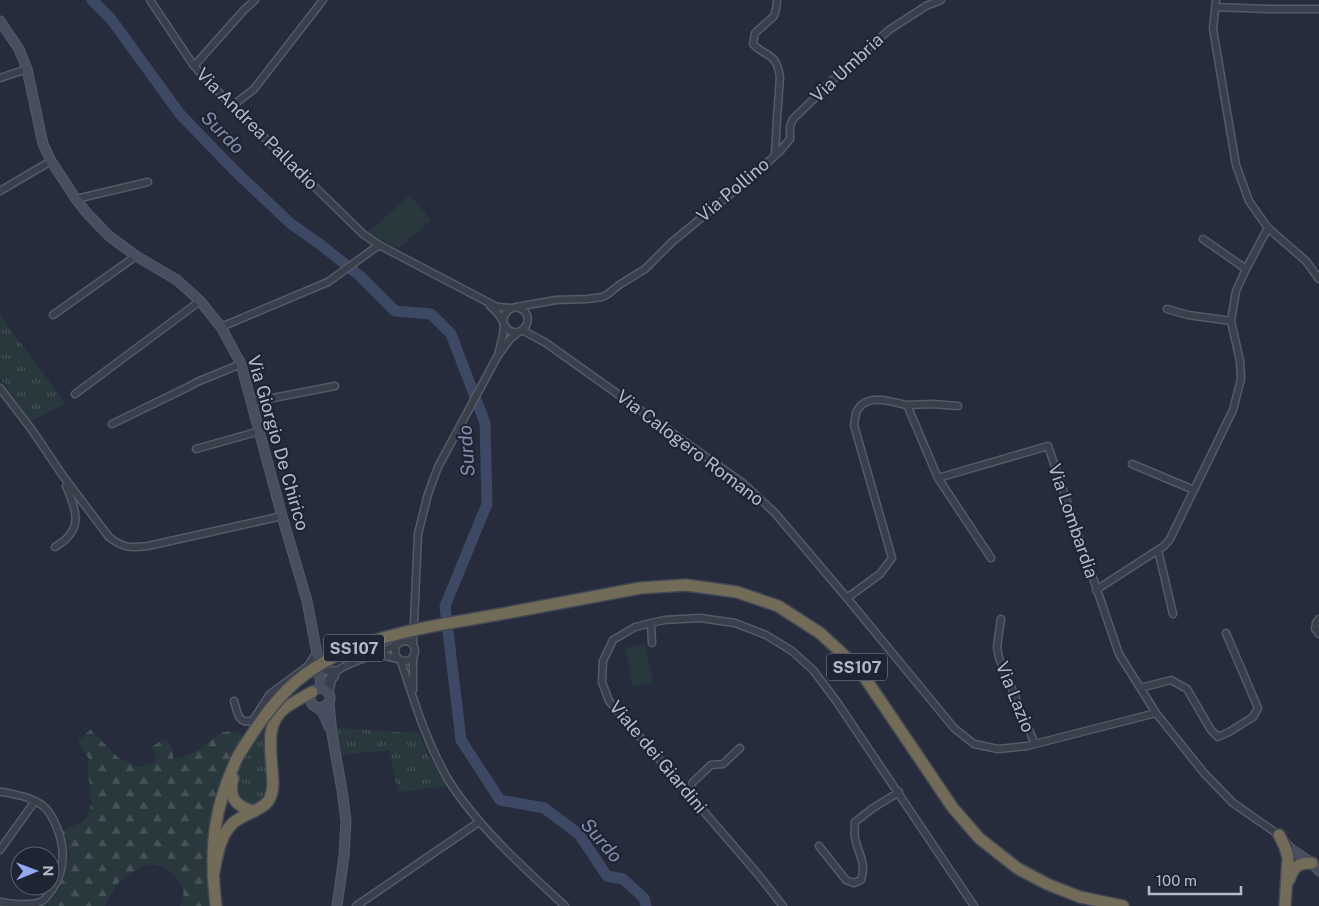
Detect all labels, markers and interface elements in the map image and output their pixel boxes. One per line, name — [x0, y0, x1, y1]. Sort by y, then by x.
street label: Via Umbria — [806, 29, 887, 106]
street label: Via Andrea Palladio — [192, 63, 323, 194]
water label: Surdo — [197, 106, 249, 158]
street label: Via Pollino — [692, 153, 773, 226]
street label: Via Giorgio De Chirico — [243, 353, 314, 533]
street label: Via Calogero Romano — [613, 385, 768, 510]
water label: Surdo — [453, 425, 479, 477]
street label: Via Lombardia — [1044, 461, 1103, 581]
road number: SS107 — [324, 634, 384, 661]
road number: SS107 — [827, 654, 887, 680]
street label: Via Lazio — [992, 658, 1039, 735]
street label: Viale dei Giardini — [605, 696, 712, 817]
water label: Surdo — [577, 813, 627, 867]
north arrow — [10, 846, 60, 896]
scale bar — [1149, 864, 1242, 896]
text: N — [40, 865, 56, 876]
text: 100 m — [1156, 872, 1197, 889]

